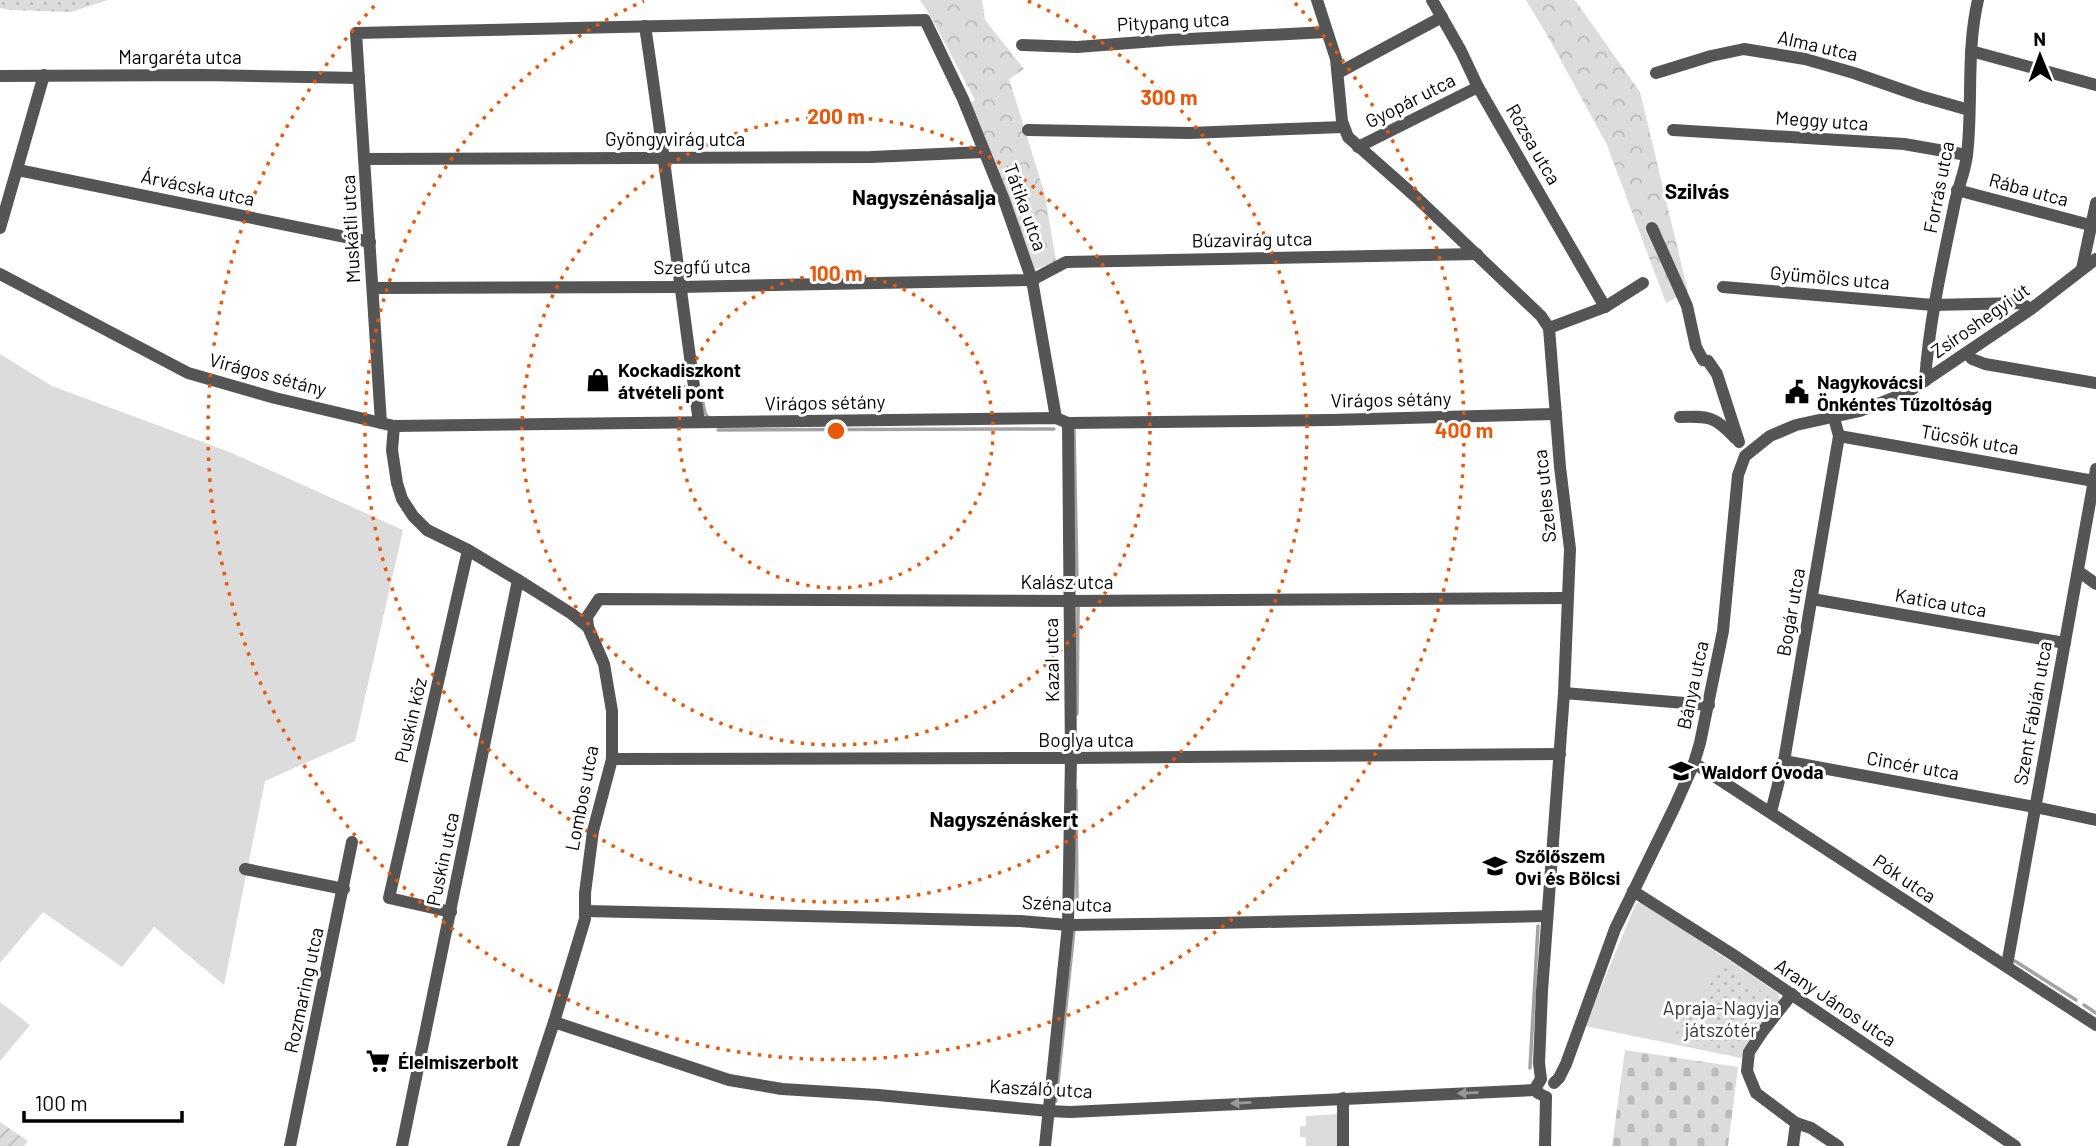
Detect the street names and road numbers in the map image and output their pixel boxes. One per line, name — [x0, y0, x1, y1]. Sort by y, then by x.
street label: Pitypang utca — [1116, 7, 1230, 35]
street label: Alma utca — [1776, 25, 1860, 65]
street label: Margaréta utca — [118, 45, 242, 68]
street label: Gyopár utca — [1361, 68, 1459, 132]
street label: Rózsa utca — [1502, 100, 1566, 188]
street label: Meggy utca — [1775, 105, 1869, 135]
street label: Gyöngyvirág utca — [605, 127, 745, 150]
street label: Forrás utca — [1918, 139, 1958, 235]
street label: Tátika utca — [1000, 160, 1052, 254]
street label: Árvácska utca — [139, 164, 257, 210]
street label: Rába utca — [1987, 167, 2071, 211]
street label: Muskátli utca — [336, 174, 364, 284]
street label: Búzavirág utca — [1191, 226, 1313, 252]
street label: Szegfű utca — [653, 254, 751, 278]
street label: Gyümölcs utca — [1769, 260, 1891, 294]
street label: Zsíroshegyi út — [1926, 278, 2034, 362]
street label: Virágos sétány — [207, 347, 329, 401]
street label: Virágos sétány — [1330, 386, 1452, 412]
street label: Virágos sétány — [764, 389, 886, 415]
street label: Tücsök utca — [1919, 419, 2021, 459]
street label: Szeles utca — [1528, 448, 1560, 544]
street label: Bogár utca — [1771, 566, 1809, 658]
street label: Kalász utca — [1020, 570, 1114, 593]
street label: Katica utca — [1893, 583, 1989, 621]
street label: Kazal utca — [1039, 618, 1063, 702]
street label: Bánya utca — [1671, 639, 1713, 731]
street label: Szent Fábián utca — [2008, 639, 2056, 787]
street label: Puskin köz — [389, 675, 431, 765]
street label: Boglya utca — [1038, 728, 1134, 751]
street label: Lombos utca — [560, 743, 602, 853]
street label: Cincér utca — [1865, 746, 1961, 784]
street label: Puskin utca — [421, 810, 463, 908]
street label: Pók utca — [1869, 849, 1941, 907]
street label: Széna utca — [1022, 890, 1112, 916]
street label: Rozmaring utca — [278, 925, 328, 1055]
street label: Arany János utca — [1771, 953, 1901, 1051]
street label: Kaszáló utca — [989, 1074, 1093, 1102]

